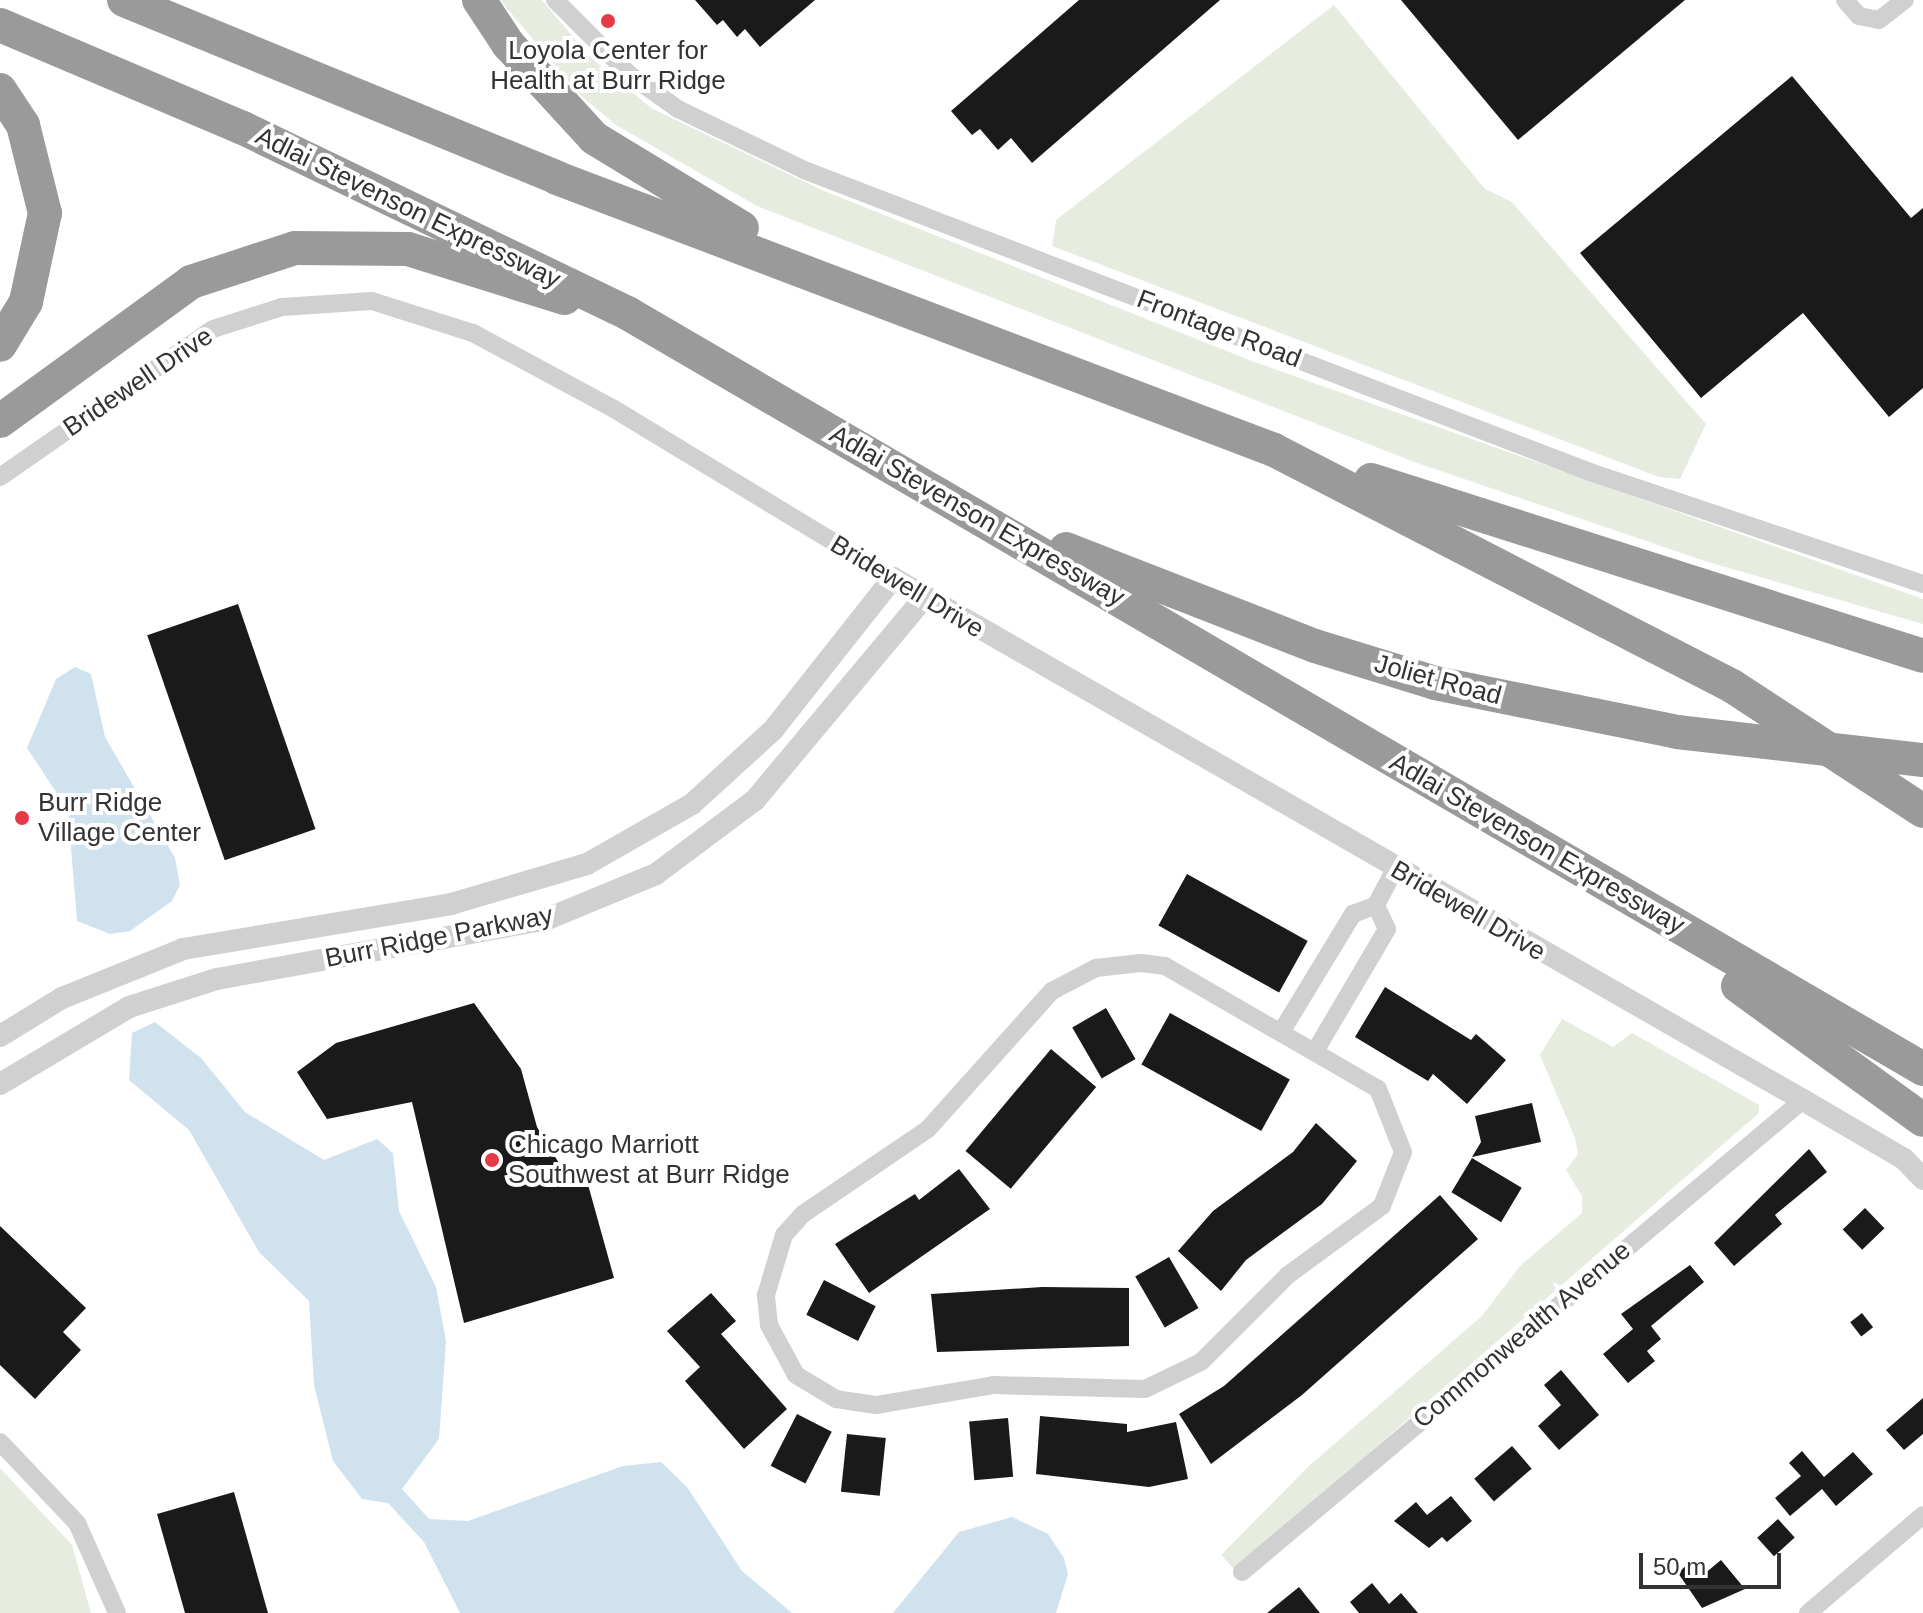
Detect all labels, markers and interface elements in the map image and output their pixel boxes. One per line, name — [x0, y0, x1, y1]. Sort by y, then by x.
marker: Loyola Center for Health at Burr Ridge — [597, 10, 619, 32]
place label: Loyola Center for Health at Burr Ridge — [490, 35, 726, 96]
street label: Adlai Stevenson Expressway — [250, 120, 566, 296]
street label: Frontage Road — [1132, 283, 1306, 375]
street label: Bridewell Drive — [57, 321, 219, 443]
street label: Adlai Stevenson Expressway — [824, 419, 1130, 613]
street label: Bridewell Drive — [825, 529, 989, 645]
street label: Joliet Road — [1371, 648, 1505, 712]
street label: Adlai Stevenson Expressway — [1384, 747, 1690, 941]
place label: Burr Ridge Village Center — [38, 787, 201, 848]
marker: Burr Ridge Village Center — [13, 809, 31, 827]
street label: Bridewell Drive — [1385, 854, 1551, 968]
street label: Burr Ridge Parkway — [323, 900, 555, 974]
place label: Chicago Marriott Southwest at Burr Ridge — [508, 1129, 790, 1190]
marker: Chicago Marriott Southwest at Burr Ridge — [483, 1151, 501, 1169]
street label: Commonwealth Avenue — [1406, 1234, 1638, 1436]
scale bar — [1643, 1537, 1785, 1587]
text: 50 m — [1653, 1553, 1706, 1580]

